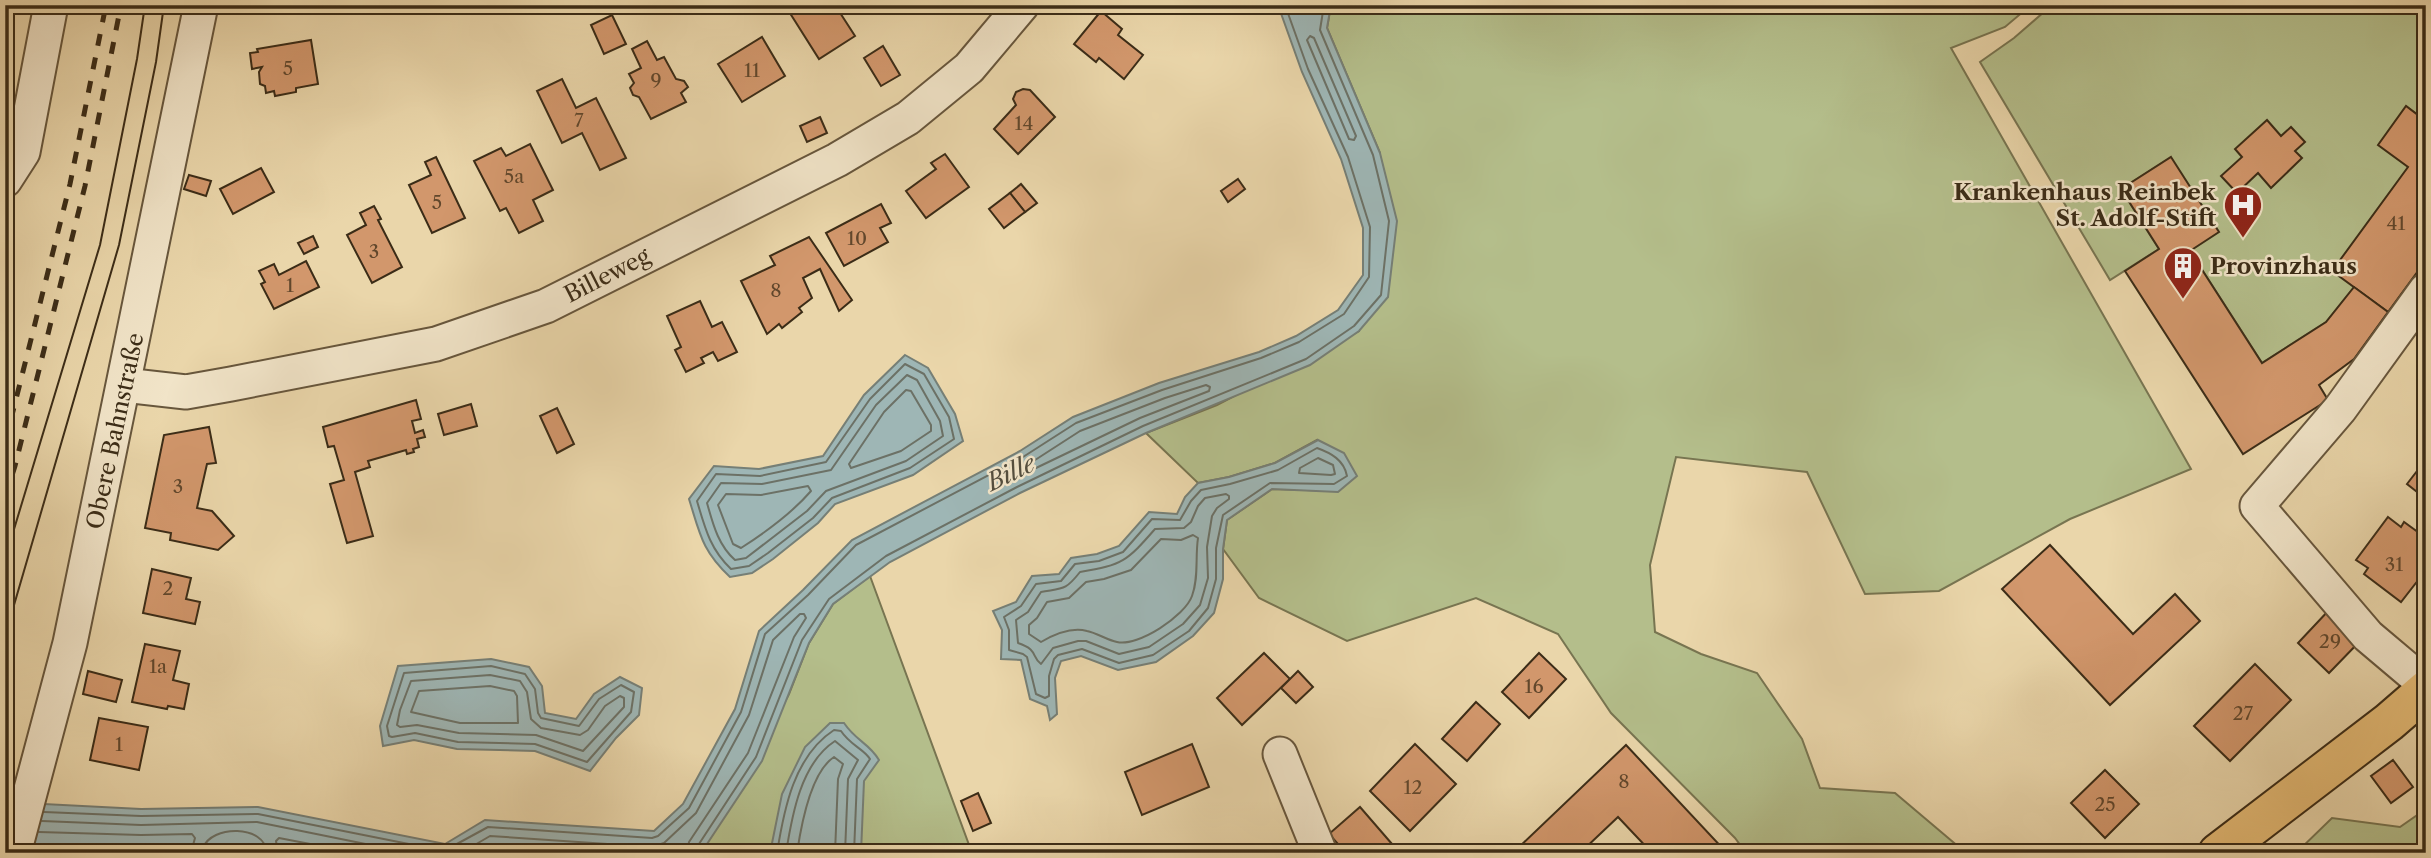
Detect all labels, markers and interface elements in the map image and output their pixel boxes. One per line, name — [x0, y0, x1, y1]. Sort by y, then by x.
house number: 5 — [283, 57, 293, 80]
house number: 11 — [744, 59, 760, 82]
house number: 9 — [650, 69, 662, 92]
house number: 7 — [574, 109, 584, 132]
house number: 14 — [1015, 112, 1033, 135]
house number: 5a — [504, 165, 524, 188]
place label: Krankenhaus Reinbek St. Adolf-Stift — [1954, 178, 2217, 232]
hospital icon: Krankenhaus Reinbek St. Adolf-Stift — [2222, 184, 2264, 239]
house number: 5 — [432, 191, 442, 214]
house number: 41 — [2387, 212, 2405, 235]
house number: 10 — [847, 227, 867, 250]
house number: 3 — [369, 240, 379, 263]
street label: Billeweg — [559, 241, 655, 308]
building icon: Provinzhaus — [2162, 245, 2204, 300]
place label: Provinzhaus — [2210, 252, 2357, 280]
house number: 1 — [286, 274, 294, 297]
house number: 8 — [770, 279, 782, 302]
street label: Obere Bahnstraße — [81, 330, 149, 532]
water label: Bille — [980, 448, 1041, 498]
house number: 3 — [173, 475, 183, 498]
house number: 31 — [2385, 553, 2403, 576]
house number: 2 — [163, 577, 174, 600]
house number: 29 — [2319, 630, 2341, 653]
house number: 1a — [149, 655, 167, 678]
house number: 16 — [1524, 675, 1544, 698]
house number: 27 — [2233, 702, 2254, 725]
house number: 1 — [115, 733, 123, 756]
house number: 8 — [1618, 770, 1630, 793]
house number: 12 — [1404, 776, 1423, 799]
house number: 25 — [2094, 793, 2116, 816]

